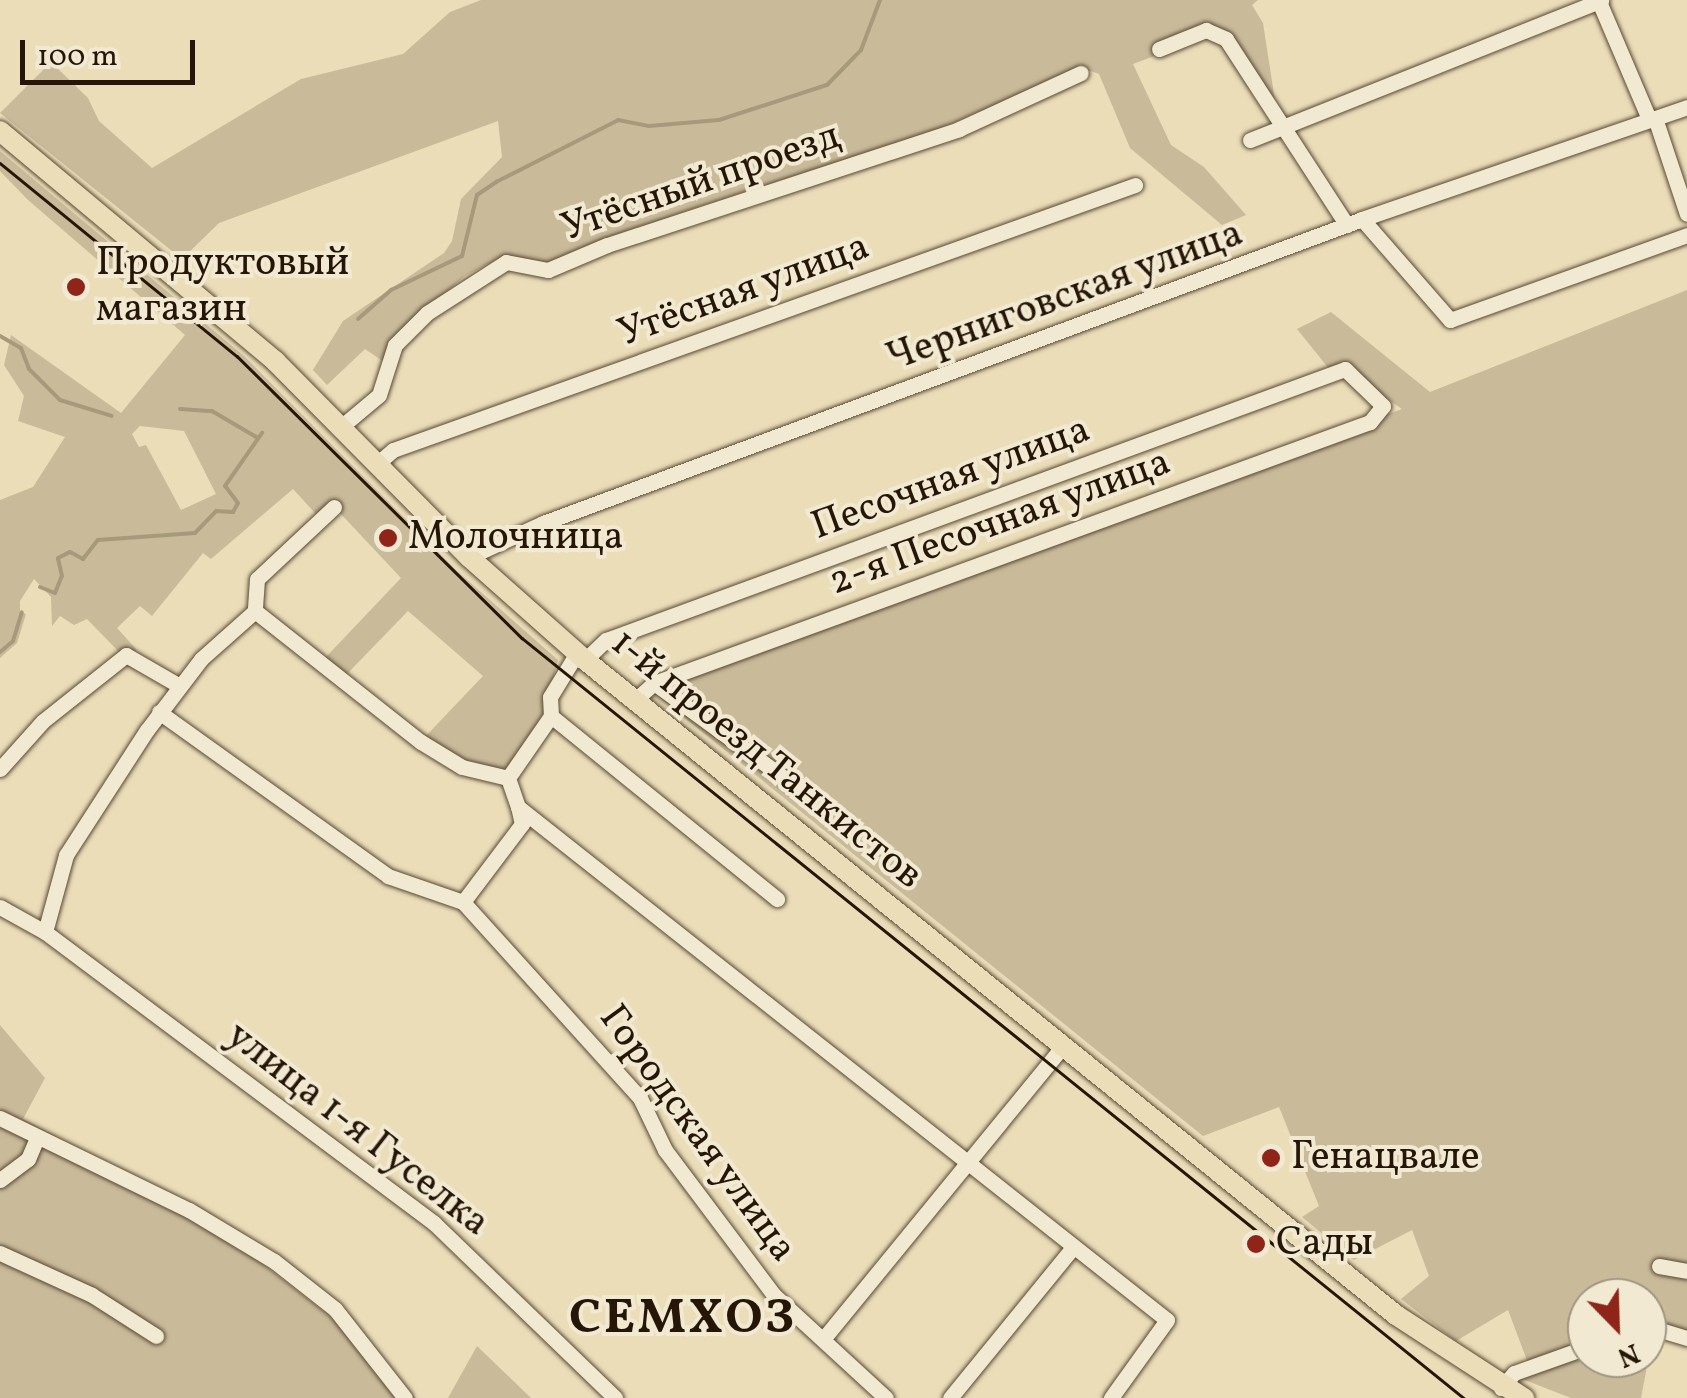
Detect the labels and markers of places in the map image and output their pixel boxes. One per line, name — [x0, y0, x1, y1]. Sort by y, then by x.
place label: Продуктовый магазин — [96, 240, 349, 334]
marker: Продуктовый магазин — [65, 276, 87, 298]
place label: Молочница — [408, 514, 624, 562]
marker: Молочница — [377, 527, 399, 549]
place label: Генацвале — [1291, 1134, 1480, 1182]
marker: Генацвале — [1260, 1147, 1282, 1169]
place label: Сады — [1276, 1220, 1373, 1268]
marker: Сады — [1245, 1233, 1267, 1255]

